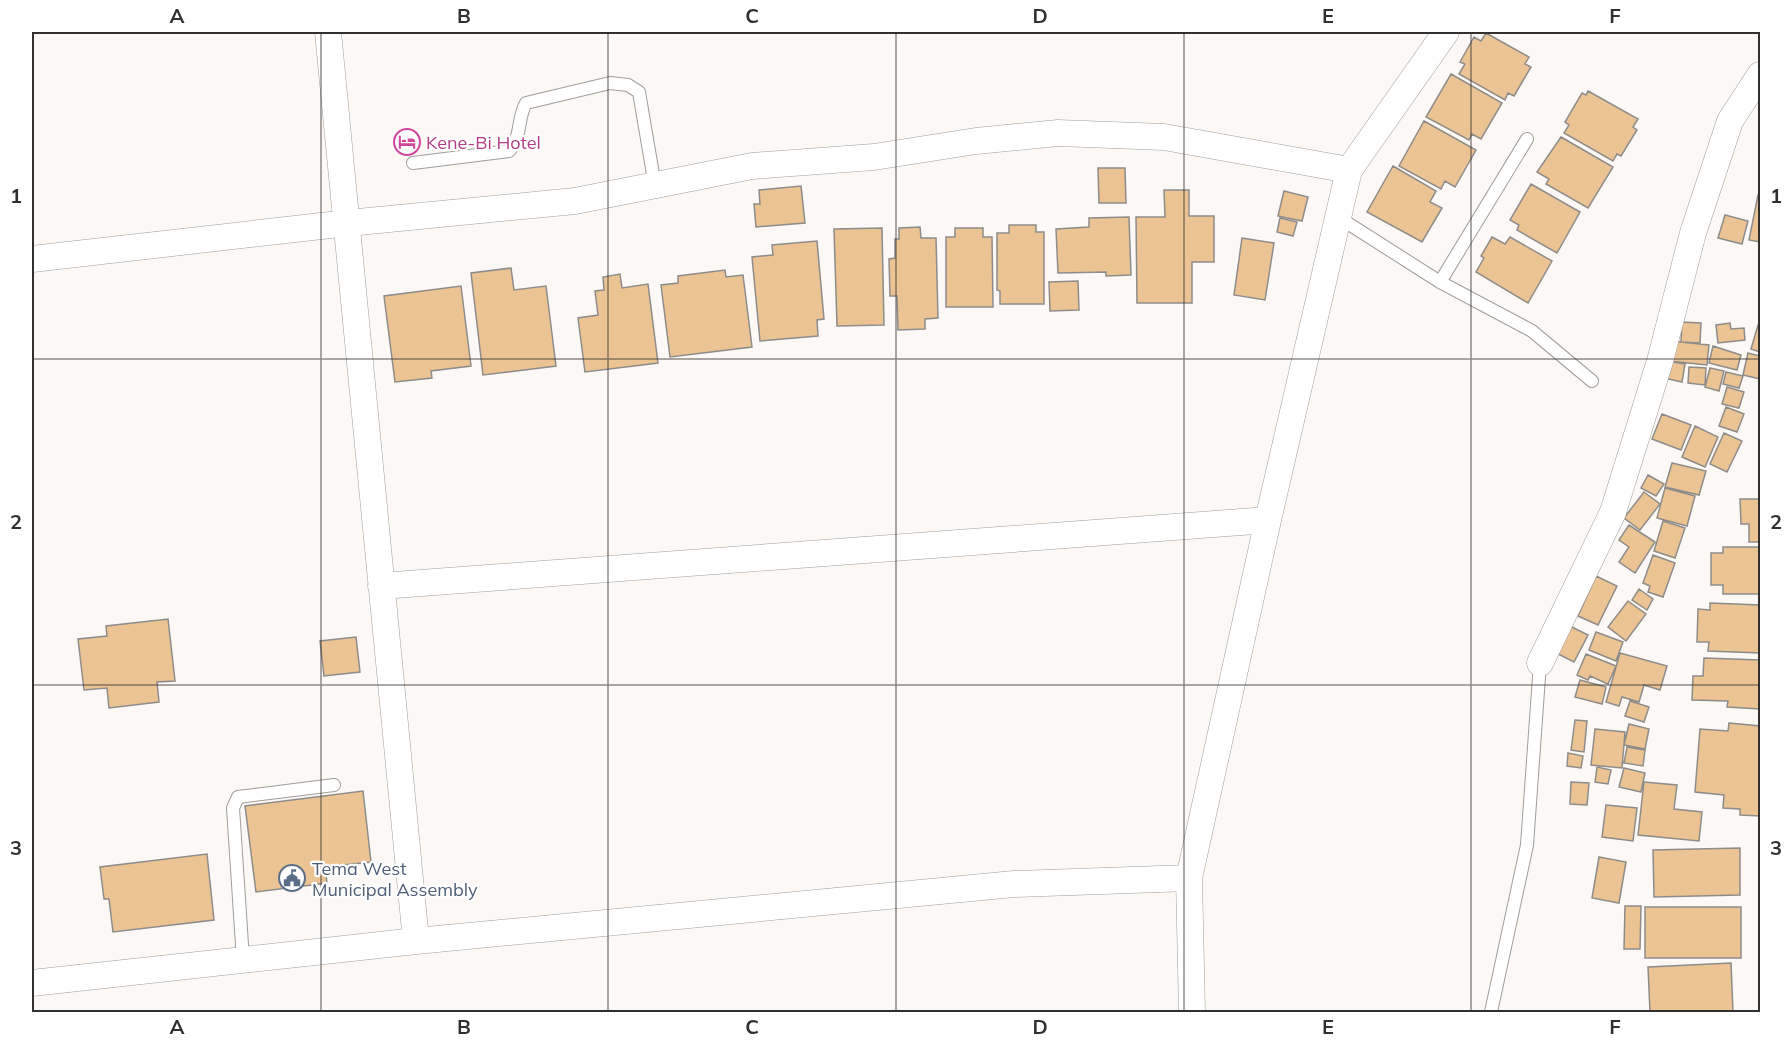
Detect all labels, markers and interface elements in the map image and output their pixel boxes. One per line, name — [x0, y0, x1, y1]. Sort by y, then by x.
text: A — [170, 3, 185, 28]
text: B — [457, 3, 471, 28]
text: C — [745, 3, 759, 28]
text: D — [1032, 3, 1048, 28]
text: E — [1322, 3, 1334, 28]
text: F — [1609, 3, 1621, 28]
hotel icon: Kene-Bi Hotel — [392, 127, 422, 157]
place label: Kene-Bi Hotel — [426, 131, 541, 154]
text: 1 — [10, 183, 22, 208]
text: 1 — [1770, 183, 1782, 208]
text: 2 — [10, 509, 22, 534]
text: 2 — [1770, 509, 1782, 534]
text: 3 — [10, 835, 22, 860]
text: 3 — [1770, 835, 1782, 860]
place label: Tema West Municipal Assembly — [312, 857, 478, 901]
public building icon: Tema West Municipal Assembly — [277, 863, 307, 893]
text: A — [170, 1014, 185, 1039]
text: B — [457, 1014, 471, 1039]
text: C — [745, 1014, 759, 1039]
text: D — [1032, 1014, 1048, 1039]
text: E — [1322, 1014, 1334, 1039]
text: F — [1609, 1014, 1621, 1039]

